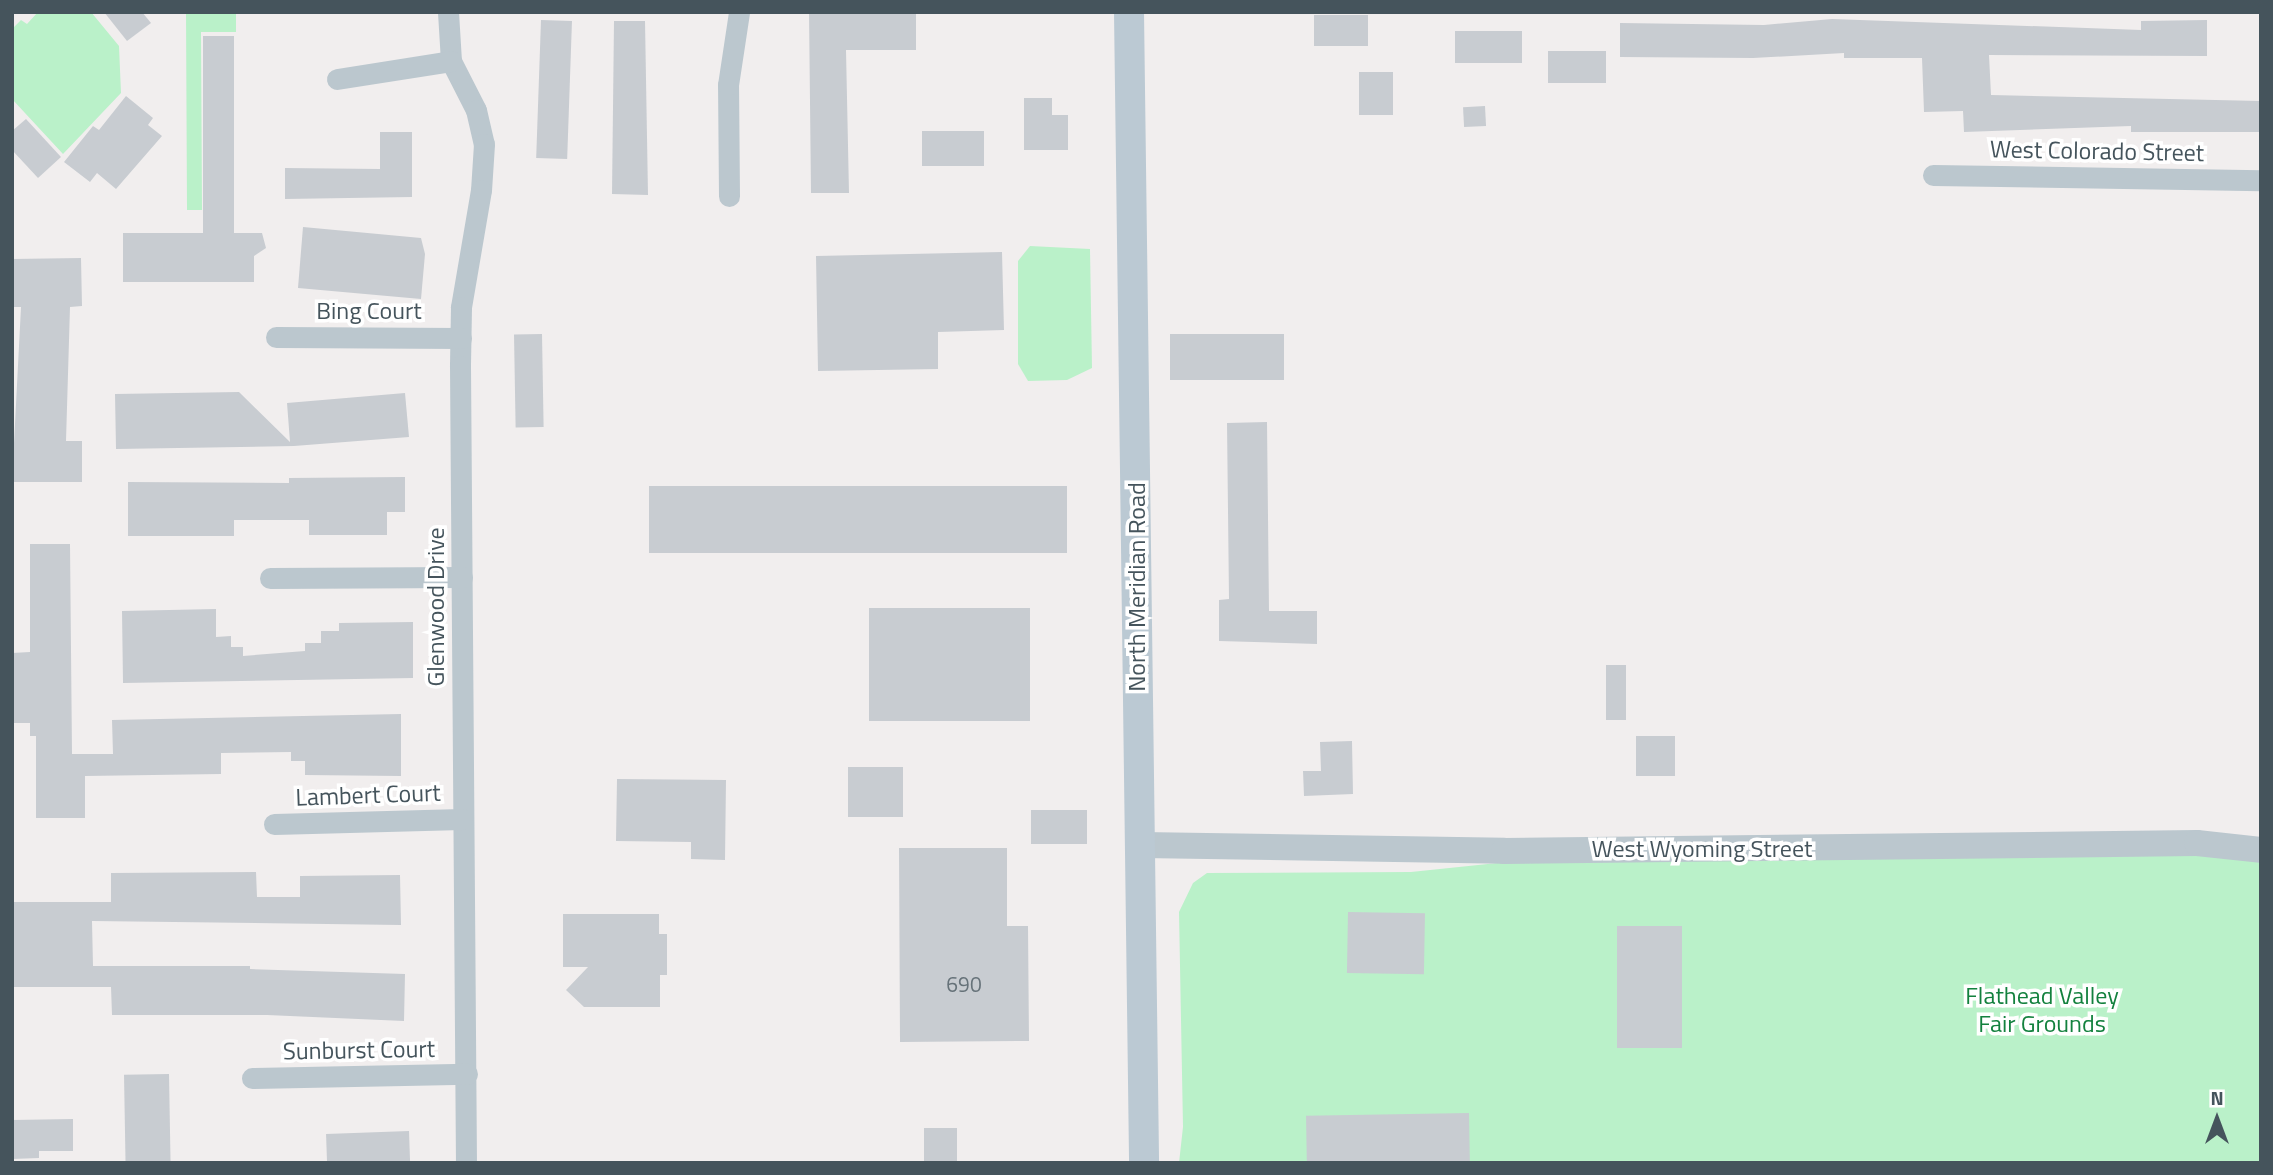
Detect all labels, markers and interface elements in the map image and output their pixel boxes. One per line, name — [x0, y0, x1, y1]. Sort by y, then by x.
street label: West Colorado Street — [1990, 135, 2204, 167]
street label: Bing Court — [316, 297, 422, 325]
street label: North Meridian Road — [1123, 482, 1151, 692]
street label: Glenwood Drive — [422, 527, 450, 687]
street label: Lambert Court — [295, 778, 441, 812]
street label: West Wyoming Street — [1592, 835, 1812, 863]
house number: 690 — [946, 971, 982, 997]
park label: Flathead Valley Fair Grounds — [1965, 982, 2119, 1038]
street label: Sunburst Court — [283, 1034, 435, 1066]
text: N — [2210, 1083, 2224, 1112]
north arrow — [2182, 1084, 2252, 1154]

